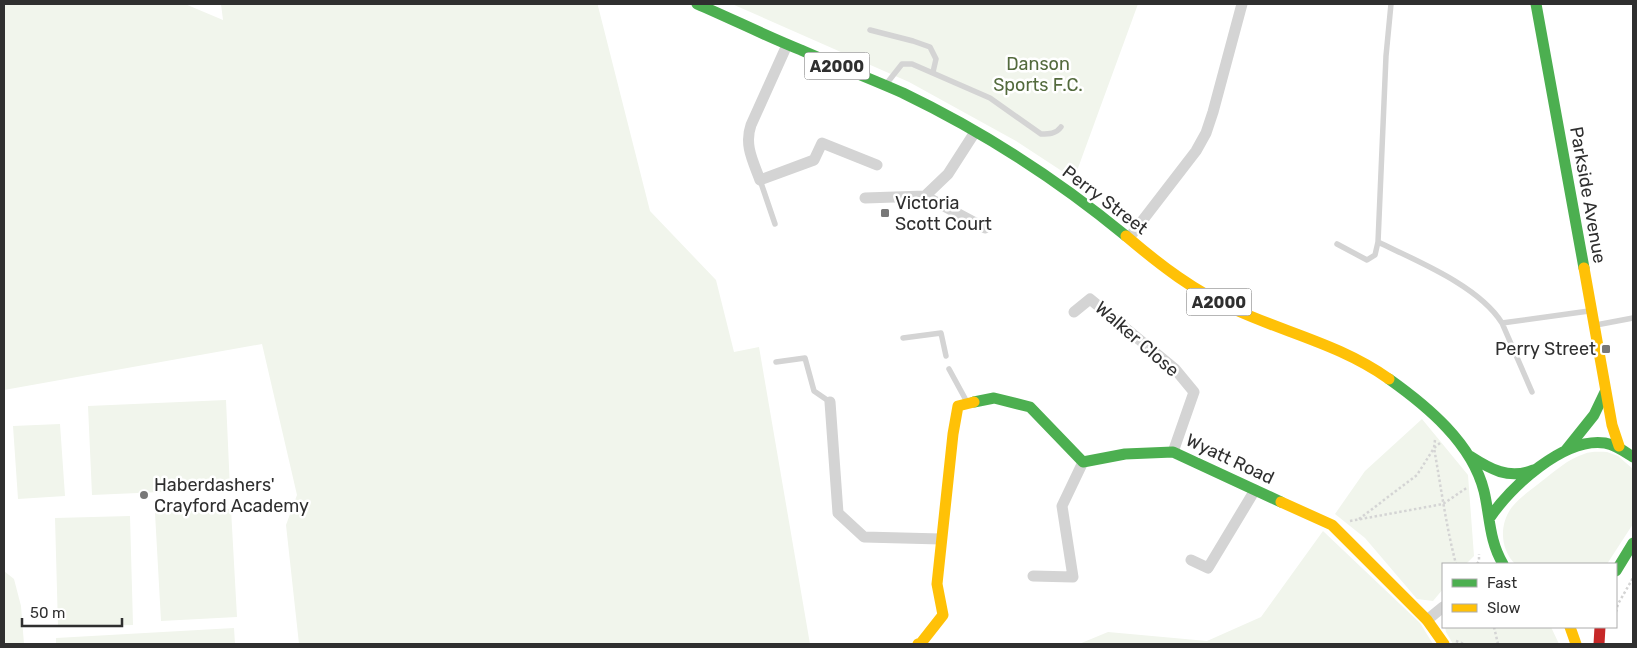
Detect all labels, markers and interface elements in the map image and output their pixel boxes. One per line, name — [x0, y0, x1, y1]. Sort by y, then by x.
road number: A2000 — [804, 52, 870, 80]
park label: Danson Sports F.C. — [993, 53, 1083, 96]
street label: Parkside Avenue — [1565, 125, 1611, 265]
street label: Perry Street — [1058, 161, 1152, 239]
place label: Victoria Scott Court — [895, 192, 992, 235]
marker: Victoria Scott Court — [879, 207, 891, 219]
road number: A2000 — [1186, 288, 1252, 316]
street label: Walker Close — [1091, 297, 1183, 381]
place label: Perry Street — [1495, 338, 1596, 360]
marker: Perry Street — [1600, 343, 1612, 355]
street label: Wyatt Road — [1182, 429, 1278, 489]
place label: Haberdashers' Crayford Academy — [154, 474, 309, 517]
marker: Haberdashers' Crayford Academy — [138, 489, 150, 501]
legend — [1442, 563, 1617, 628]
text: Fast — [1487, 574, 1517, 592]
scale bar — [22, 596, 122, 628]
text: Slow — [1487, 599, 1520, 617]
text: 50 m — [30, 604, 65, 622]

